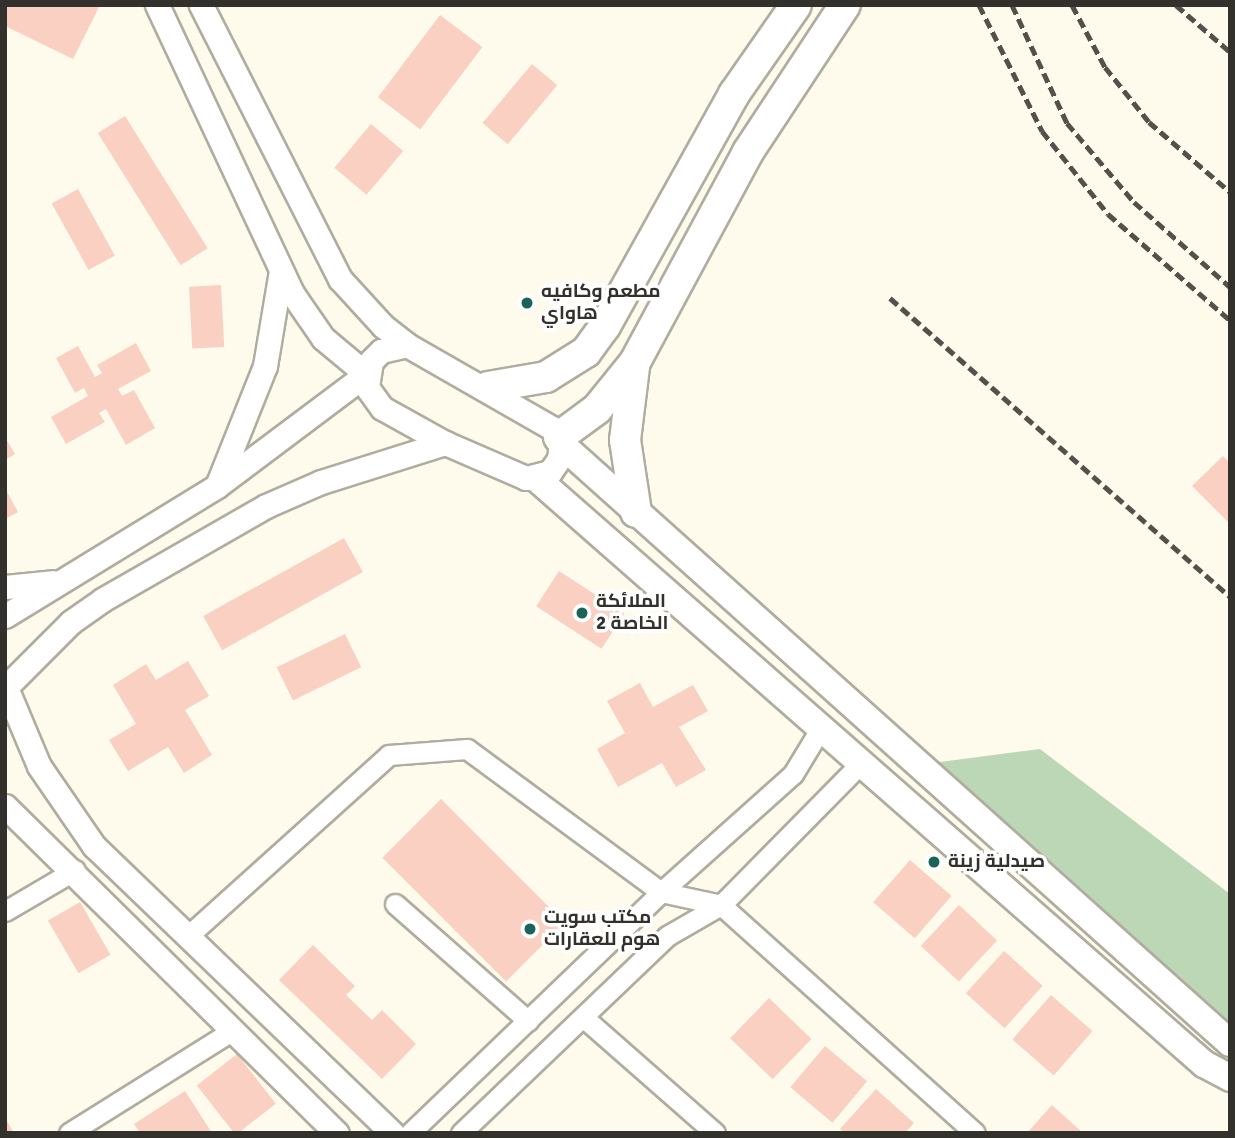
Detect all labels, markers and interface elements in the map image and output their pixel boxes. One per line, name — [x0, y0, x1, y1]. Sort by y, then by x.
place label: مطعم وكافيه هاواي — [541, 281, 661, 325]
marker: مطعم وكافيه هاواي — [519, 295, 535, 311]
place label: الملائكة الخاصة 2 — [596, 591, 669, 635]
marker: الملائكة الخاصة 2 — [574, 605, 590, 621]
place label: صيدلية زينة — [948, 851, 1045, 873]
marker: صيدلية زينة — [926, 854, 942, 870]
place label: مكتب سويت هوم للعقارات — [544, 907, 660, 951]
marker: مكتب سويت هوم للعقارات — [522, 921, 538, 937]

